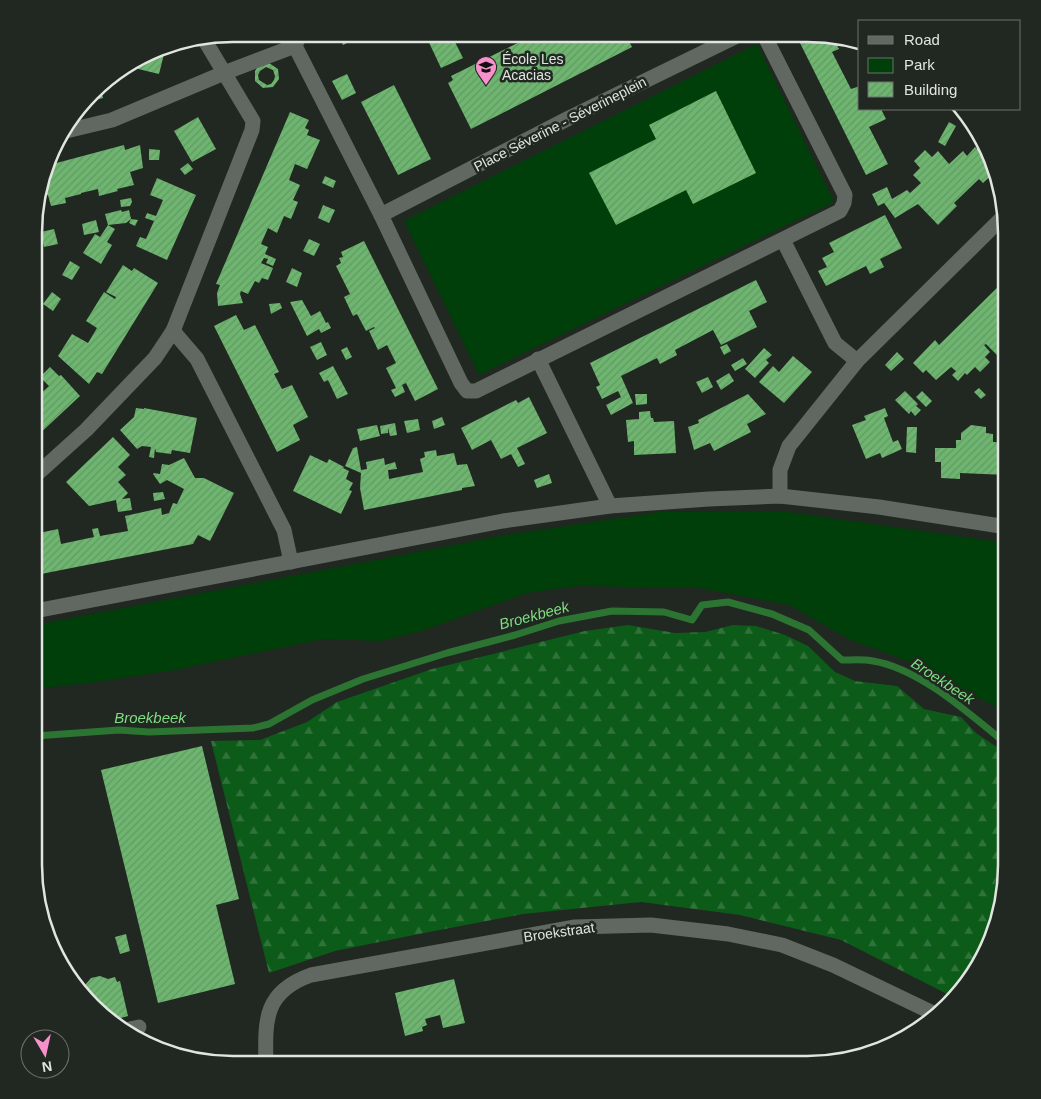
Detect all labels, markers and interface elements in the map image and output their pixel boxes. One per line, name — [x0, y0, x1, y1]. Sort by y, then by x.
legend — [858, 20, 1021, 110]
text: Road — [904, 31, 940, 48]
place label: École Les Acacias — [502, 51, 563, 83]
school or university icon: École Les Acacias — [474, 55, 498, 86]
text: Park — [904, 56, 935, 73]
street label: Place Séverine - Séverineplein — [471, 73, 649, 175]
text: Building — [904, 81, 957, 98]
water label: Broekbeek — [497, 597, 572, 632]
water label: Broekbeek — [908, 654, 979, 708]
water label: Broekbeek — [114, 709, 187, 726]
street label: Broekstraat — [522, 919, 596, 945]
north arrow — [20, 1029, 70, 1079]
text: N — [41, 1058, 53, 1076]

